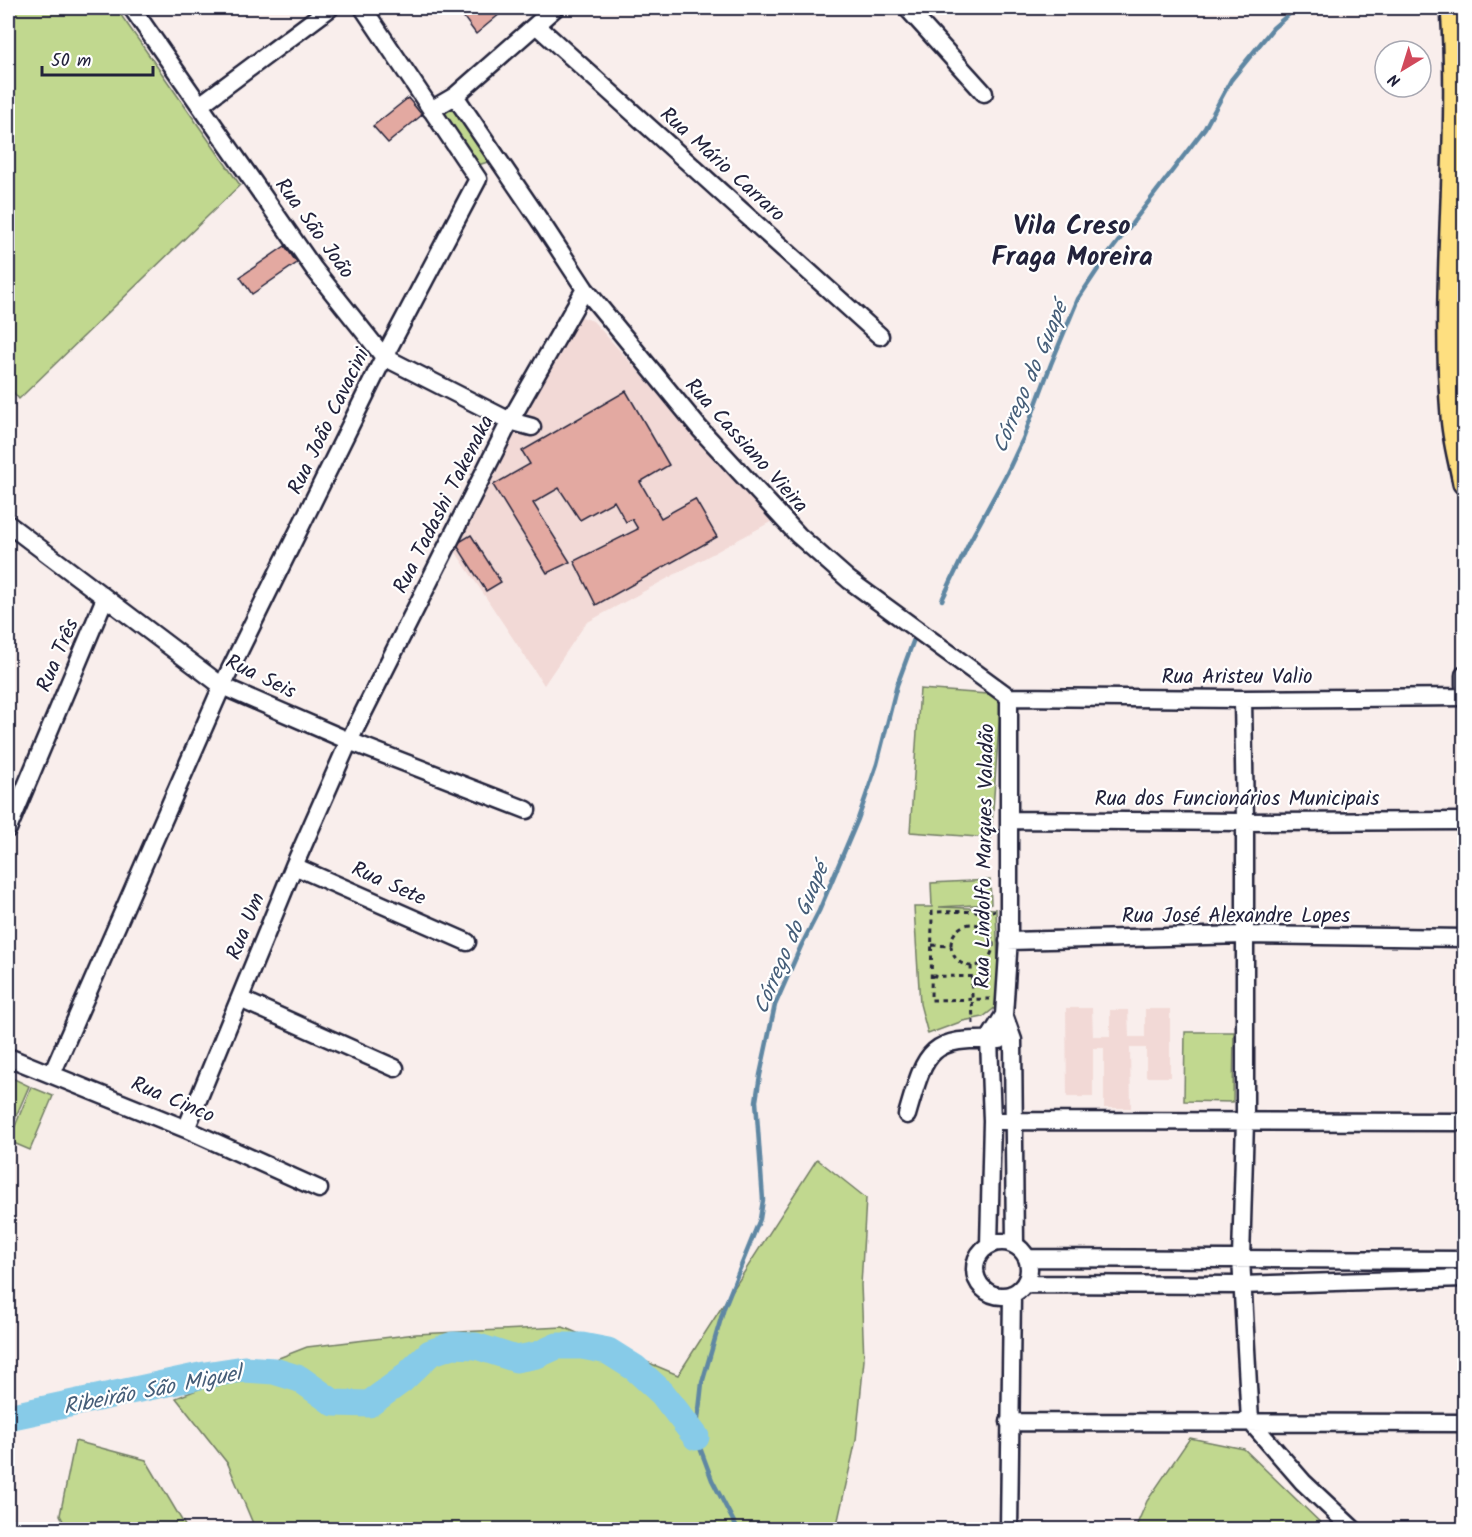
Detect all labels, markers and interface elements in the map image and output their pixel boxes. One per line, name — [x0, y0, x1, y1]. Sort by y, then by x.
scale bar — [42, 39, 153, 77]
north arrow — [1373, 39, 1433, 99]
text: 50 m — [51, 47, 91, 76]
text: N — [1383, 67, 1406, 93]
street label: Rua Mário Carraro — [652, 99, 792, 231]
street label: Rua São João — [266, 171, 362, 286]
district label: Vila Creso Fraga Moreira — [991, 205, 1153, 279]
water label: Córrego do Guapé — [984, 292, 1081, 459]
street label: Rua João Cavacini — [280, 342, 380, 501]
street label: Rua Cassiano Vieira — [676, 371, 816, 521]
street label: Rua Tadashi Takenaka — [385, 410, 504, 600]
street label: Rua Três — [28, 614, 89, 697]
street label: Rua Seis — [219, 646, 301, 709]
street label: Rua Aristeu Valio — [1161, 661, 1313, 694]
street label: Rua Lindolfo Marques Valadão — [967, 723, 1004, 989]
street label: Rua dos Funcionários Municipais — [1094, 783, 1380, 816]
street label: Rua Sete — [346, 853, 432, 916]
water label: Córrego do Guapé — [745, 853, 842, 1020]
street label: Rua Um — [218, 888, 275, 965]
street label: Rua José Alexandre Lopes — [1122, 900, 1350, 933]
street label: Rua Cinco — [125, 1068, 219, 1133]
water label: Ribeirão São Miguel — [60, 1356, 249, 1426]

